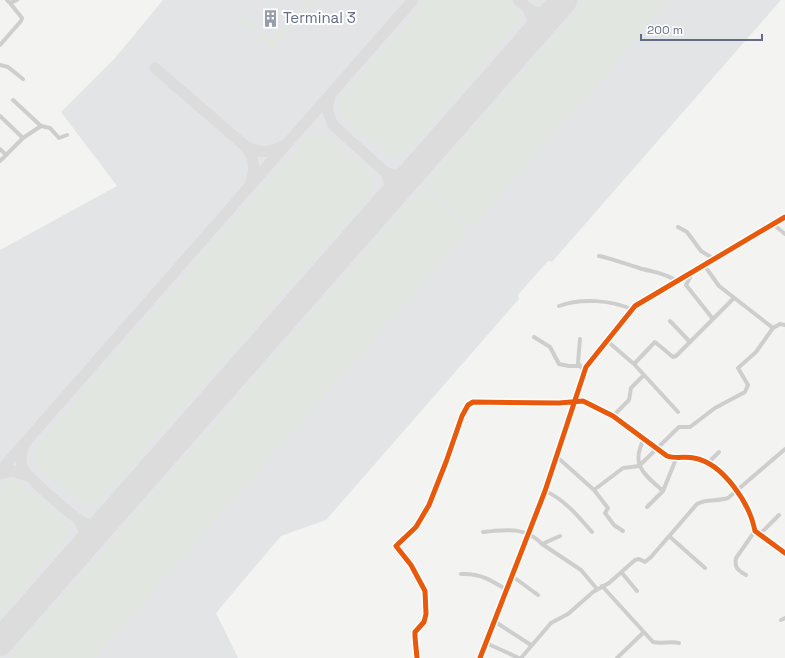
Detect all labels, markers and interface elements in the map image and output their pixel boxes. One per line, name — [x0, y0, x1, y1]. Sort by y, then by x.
building icon: Terminal 3 — [260, 8, 280, 28]
place label: Terminal 3 — [283, 8, 356, 27]
scale bar — [641, 16, 762, 42]
text: 200 m — [647, 22, 683, 38]

